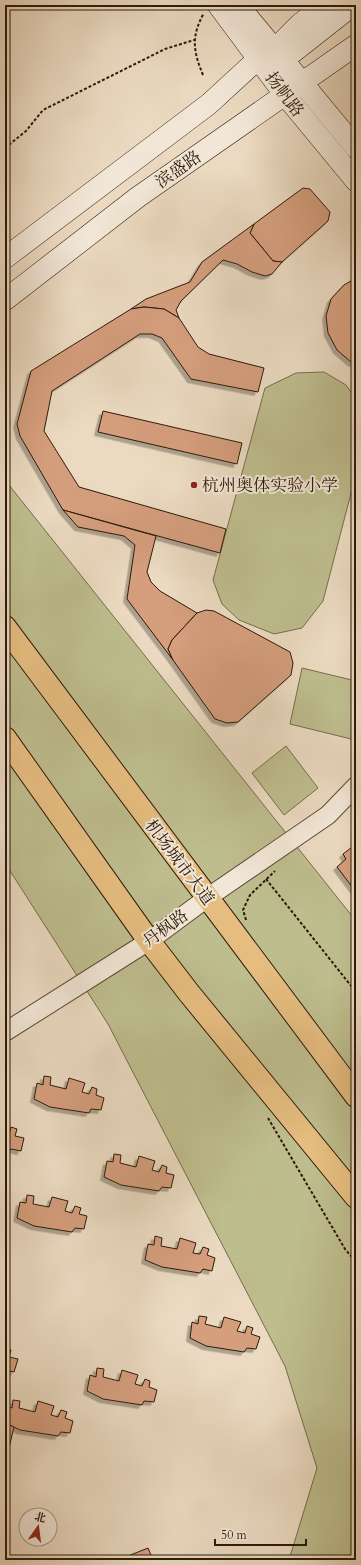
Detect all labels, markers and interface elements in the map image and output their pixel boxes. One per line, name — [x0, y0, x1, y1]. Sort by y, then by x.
street label: 扬帆路 — [260, 67, 309, 122]
street label: 滨盛路 — [151, 145, 206, 193]
place label: 杭州奥体实验小学 — [202, 474, 338, 497]
marker: 杭州奥体实验小学 — [189, 480, 199, 490]
street label: 机场城市大道 — [140, 815, 219, 910]
street label: 丹枫路 — [138, 904, 193, 953]
north arrow — [18, 1507, 58, 1547]
text: 北 — [33, 1509, 47, 1526]
scale bar — [215, 1521, 306, 1547]
text: 50 m — [221, 1527, 248, 1543]

